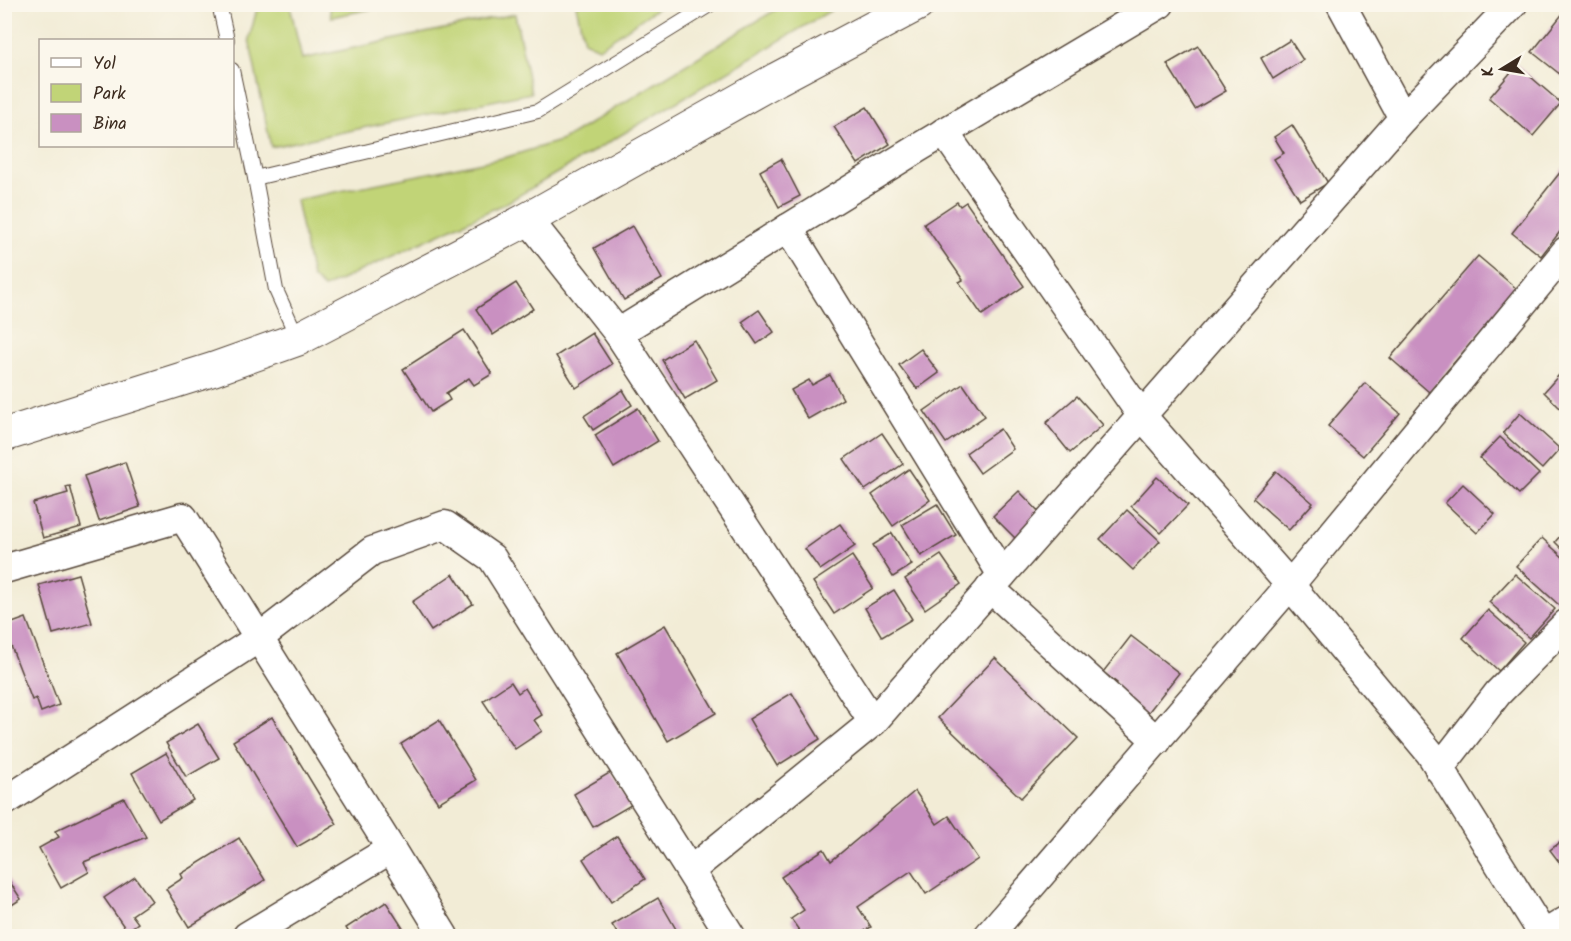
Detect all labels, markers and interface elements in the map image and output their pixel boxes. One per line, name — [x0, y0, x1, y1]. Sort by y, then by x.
legend — [39, 39, 234, 147]
north arrow — [1472, 39, 1532, 99]
text: Yol — [93, 50, 117, 79]
text: K — [1475, 64, 1502, 79]
text: Park — [93, 80, 126, 109]
text: Bina — [93, 110, 127, 139]

